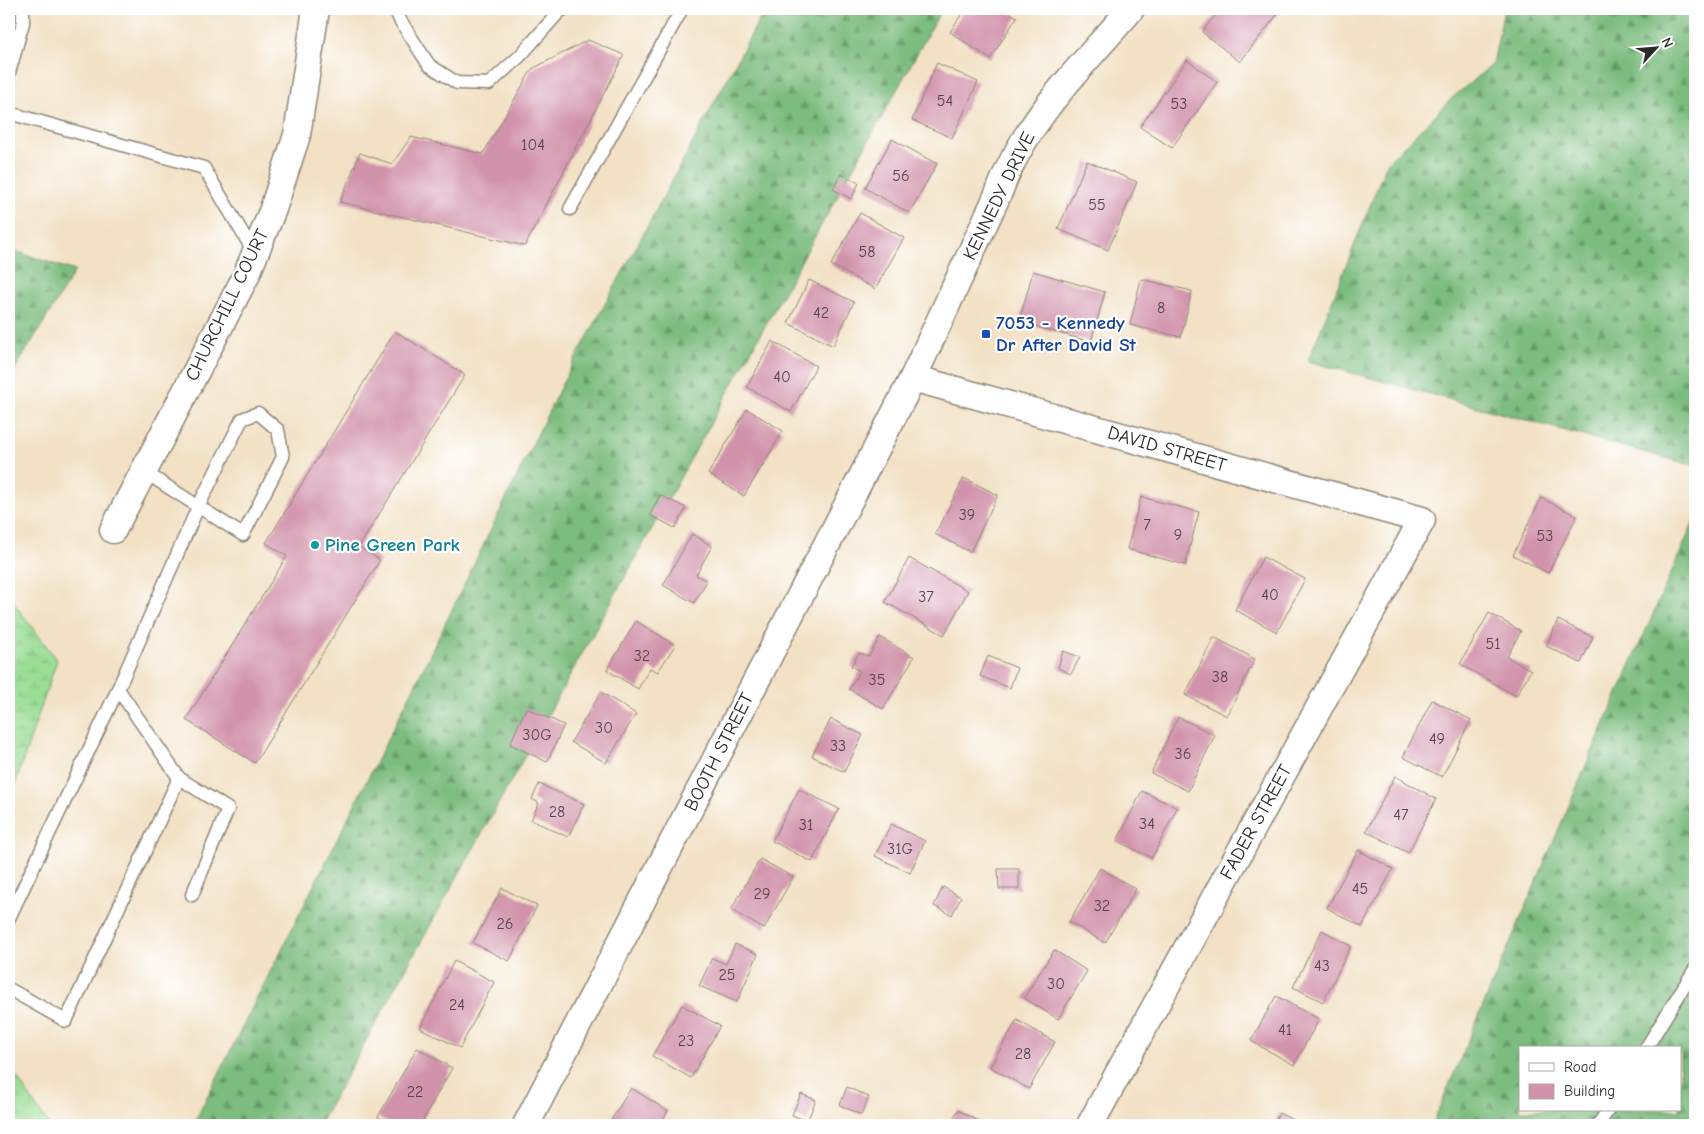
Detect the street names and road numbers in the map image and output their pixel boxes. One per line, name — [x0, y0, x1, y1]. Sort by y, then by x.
street label: KENNEDY DRIVE — [958, 128, 1040, 264]
street label: CHURCHILL COURT — [181, 225, 273, 385]
street label: DAVID STREET — [1105, 422, 1229, 476]
street label: BOOTH STREET — [680, 689, 758, 815]
street label: FADER STREET — [1215, 761, 1297, 883]

